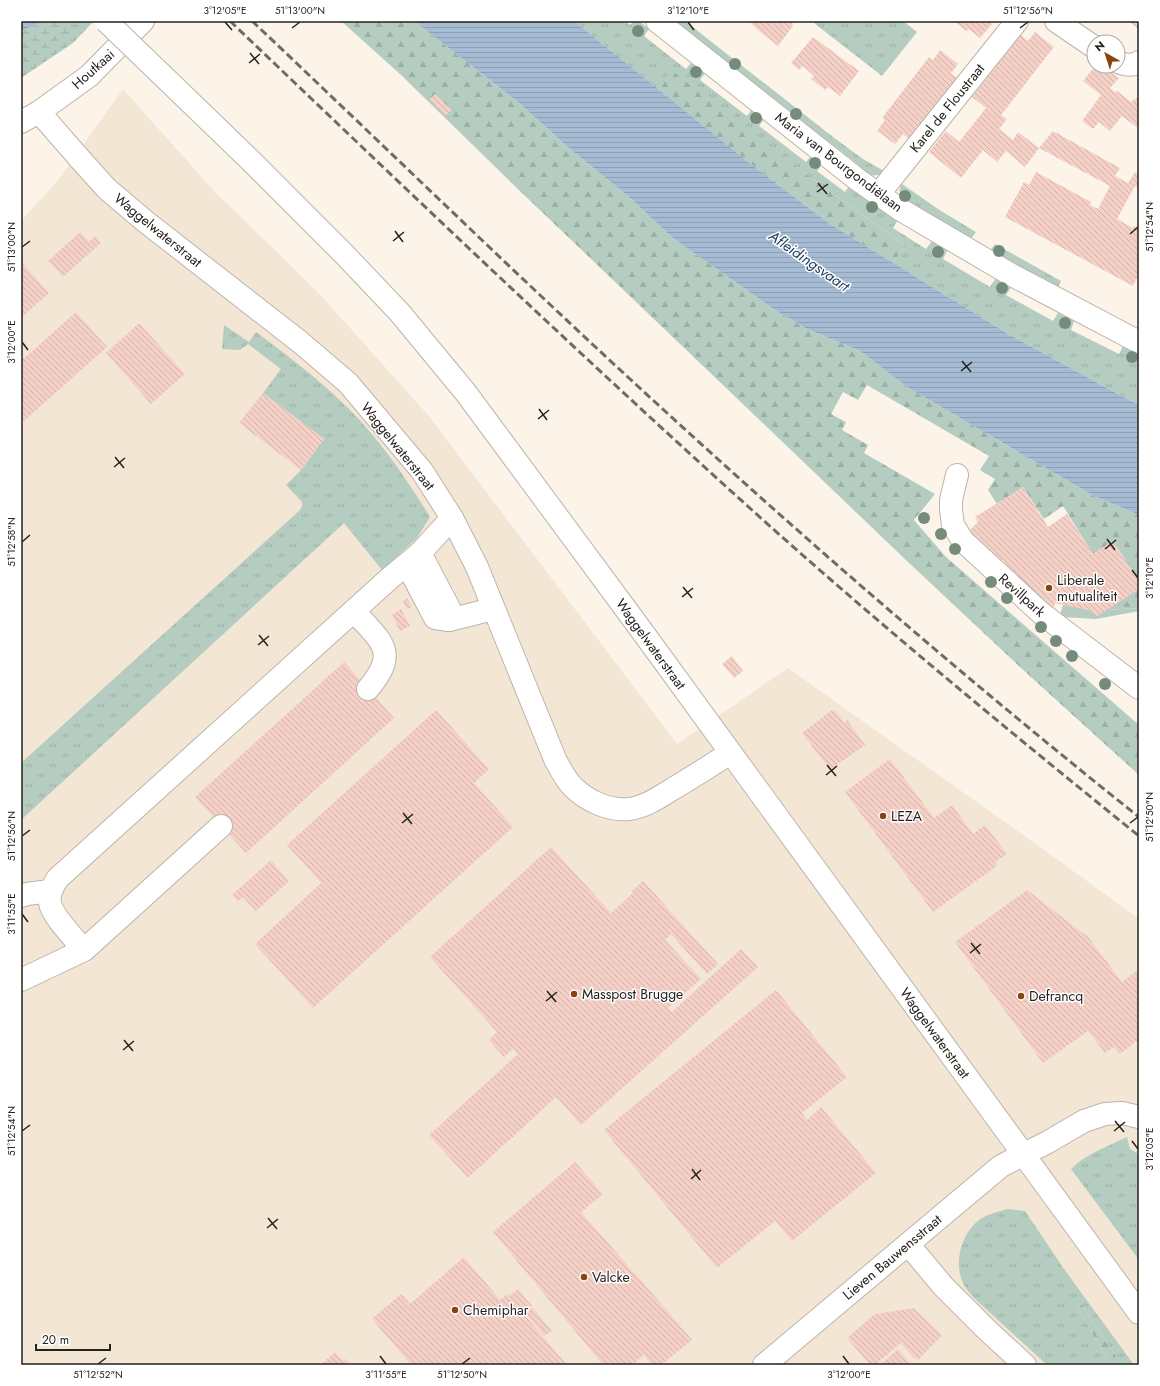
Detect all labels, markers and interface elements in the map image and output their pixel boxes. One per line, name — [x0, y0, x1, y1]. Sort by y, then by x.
text: 3°12'05"E — [203, 3, 247, 18]
text: 51°13'00"N — [275, 3, 325, 18]
text: 3°12'10"E — [667, 3, 709, 18]
text: 51°12'56"N — [1003, 3, 1053, 18]
north arrow — [1086, 34, 1126, 74]
text: N — [1091, 37, 1108, 55]
street label: Houtkaai — [67, 44, 119, 94]
street label: Karel de Floustraat — [905, 59, 990, 157]
street label: Maria van Bourgondiëlaan — [771, 107, 907, 217]
street label: Waggelwaterstraat — [110, 188, 207, 272]
text: 51°12'54"N — [1142, 202, 1157, 252]
text: 51°13'00"N — [4, 222, 19, 272]
water label: Afleidingsvaart — [763, 225, 855, 298]
text: 3°12'00"E — [4, 320, 19, 364]
street label: Waggelwaterstraat — [356, 398, 440, 495]
text: 51°12'58"N — [4, 517, 19, 567]
text: 3°12'10"E — [1142, 557, 1157, 599]
street label: Revillpark — [994, 569, 1050, 622]
place label: Liberale mutualiteit — [1057, 570, 1118, 606]
marker: Liberale mutualiteit — [1044, 583, 1054, 593]
street label: Waggelwaterstraat — [611, 594, 691, 694]
text: 51°12'50"N — [1142, 792, 1157, 842]
place label: LEZA — [891, 806, 923, 826]
text: 51°12'56"N — [4, 811, 19, 861]
marker: LEZA — [878, 811, 888, 821]
text: 3°11'55"E — [4, 893, 19, 935]
street label: Waggelwaterstraat — [895, 983, 975, 1083]
place label: Masspost Brugge — [582, 984, 683, 1004]
place label: Defrancq — [1029, 986, 1083, 1006]
marker: Masspost Brugge — [569, 989, 579, 999]
marker: Defrancq — [1016, 991, 1026, 1001]
text: 51°12'54"N — [4, 1106, 19, 1156]
text: 3°12'05"E — [1142, 1127, 1157, 1171]
street label: Lieven Bauwensstraat — [838, 1209, 946, 1304]
place label: Valcke — [592, 1267, 630, 1287]
marker: Valcke — [579, 1272, 589, 1282]
place label: Chemiphar — [463, 1300, 529, 1320]
marker: Chemiphar — [450, 1305, 460, 1315]
scale bar — [36, 1326, 110, 1352]
text: 20 m — [42, 1331, 69, 1349]
text: 51°12'52"N — [73, 1367, 123, 1382]
text: 3°11'55"E — [365, 1367, 407, 1382]
text: 51°12'50"N — [437, 1367, 487, 1382]
text: 3°12'00"E — [827, 1367, 871, 1382]

